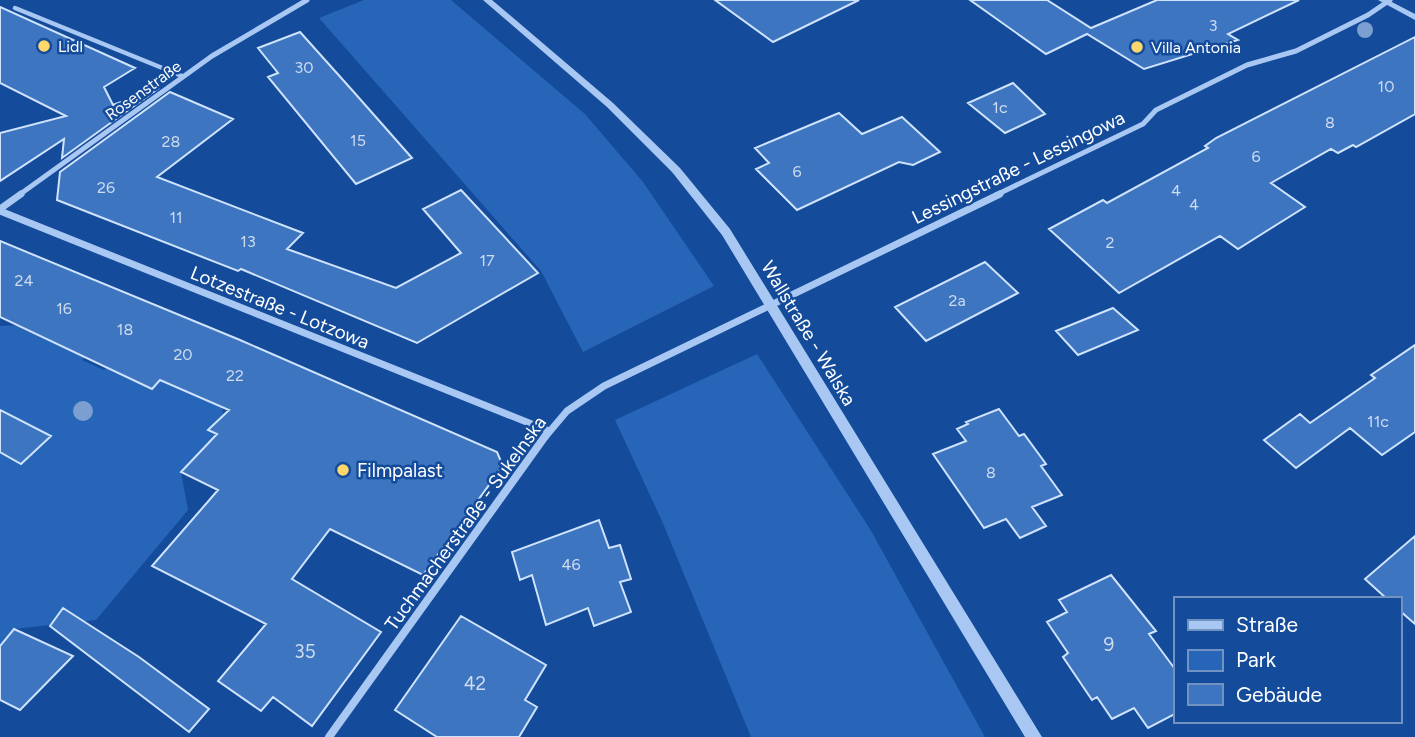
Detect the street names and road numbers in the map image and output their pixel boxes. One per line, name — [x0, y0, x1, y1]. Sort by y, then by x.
street label: Rosenstraße — [102, 56, 185, 124]
street label: Lessingstraße - Lessingowa — [908, 106, 1128, 229]
street label: Wallstraße - Walska — [756, 257, 861, 410]
street label: Lotzestraße - Lotzowa — [187, 261, 373, 354]
street label: Tuchmacherstraße - Sukelnska — [380, 412, 551, 635]

